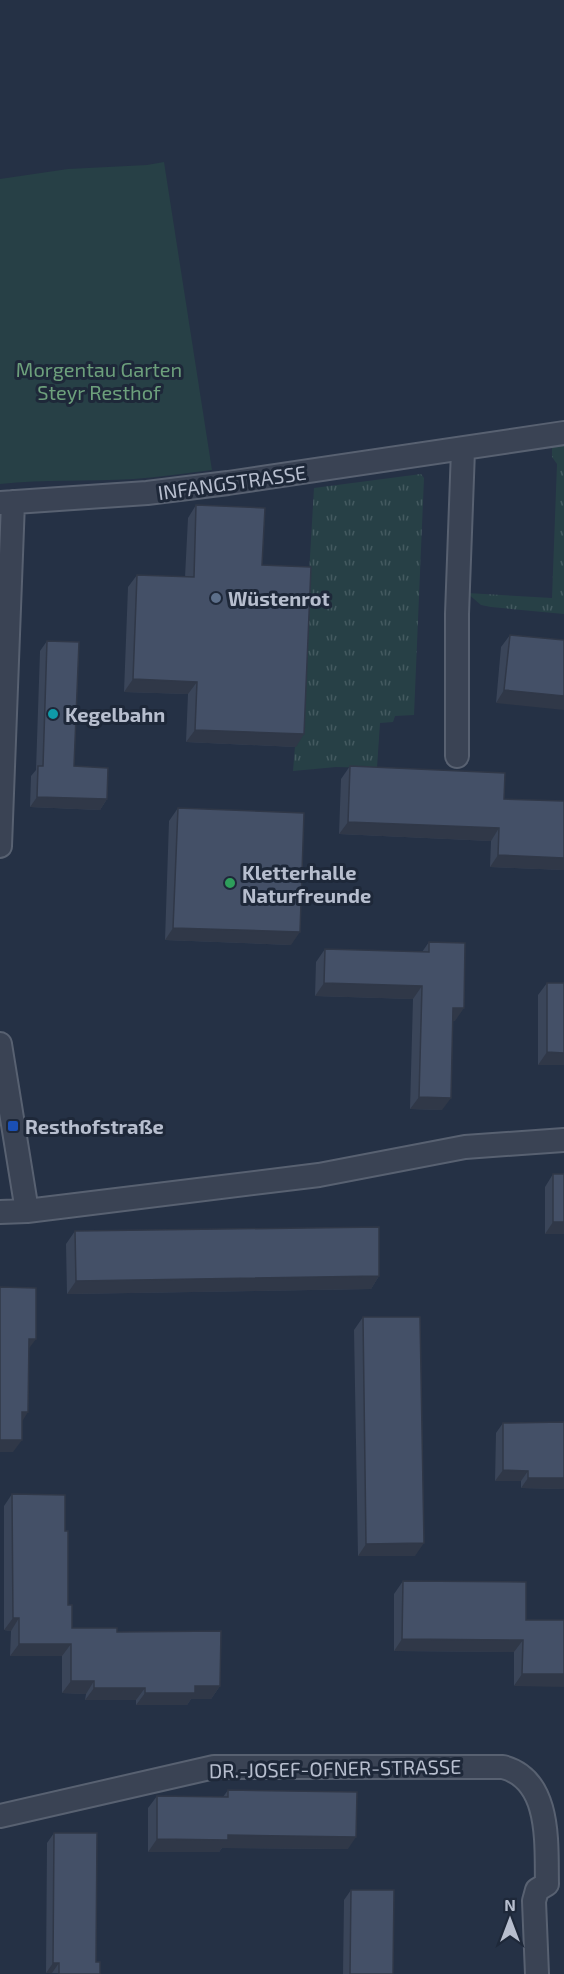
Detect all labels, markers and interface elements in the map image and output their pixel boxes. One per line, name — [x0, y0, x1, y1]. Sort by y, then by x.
park label: Morgentau Garten Steyr Resthof — [16, 357, 182, 404]
street label: INFANGSTRASSE — [156, 460, 308, 504]
place label: Wüstenrot — [228, 586, 330, 610]
marker: Wüstenrot — [209, 591, 223, 605]
place label: Kegelbahn — [65, 702, 165, 726]
marker: Kegelbahn — [46, 707, 60, 721]
place label: Kletterhalle Naturfreunde — [242, 860, 371, 907]
marker: Kletterhalle Naturfreunde — [223, 876, 237, 890]
place label: Resthofstraße — [25, 1114, 164, 1138]
marker: Resthofstraße — [6, 1119, 20, 1133]
street label: DR.-JOSEF-OFNER-STRASSE — [209, 1754, 461, 1782]
north arrow — [480, 1890, 540, 1950]
text: N — [504, 1895, 516, 1914]

